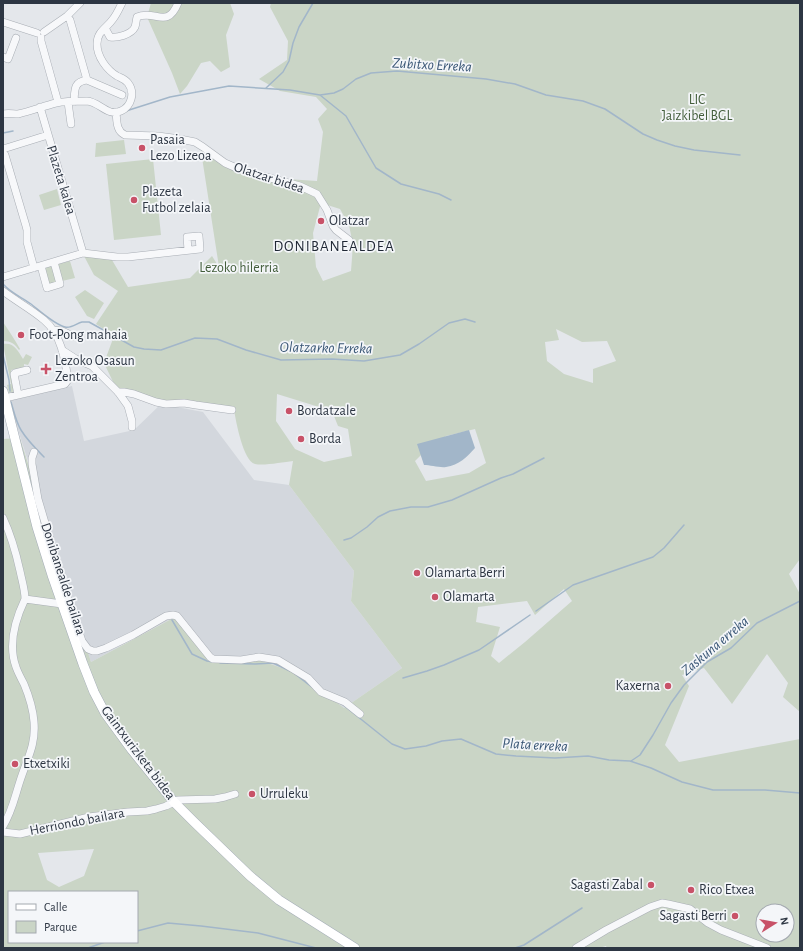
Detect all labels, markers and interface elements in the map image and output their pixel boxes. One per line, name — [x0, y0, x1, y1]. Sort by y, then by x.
water label: Zubitxo Erreka — [392, 55, 472, 75]
park label: LIC Jaizkibel BGL — [662, 93, 732, 123]
place label: Pasaia Lezo Lizeoa — [150, 133, 212, 163]
marker: Pasaia Lezo Lizeoa — [137, 143, 147, 153]
street label: Plazeta kalea — [44, 144, 78, 217]
street label: Olatzar bidea — [232, 160, 306, 196]
place label: Plazeta Futbol zelaia — [142, 185, 211, 215]
marker: Plazeta Futbol zelaia — [129, 195, 139, 205]
place label: Olatzar — [329, 214, 369, 228]
marker: Olatzar — [316, 216, 326, 226]
district label: DONIBANEALDEA — [273, 239, 395, 254]
park label: Lezoko hilerria — [199, 261, 279, 275]
place label: Foot-Pong mahaia — [29, 328, 128, 342]
marker: Foot-Pong mahaia — [16, 330, 26, 340]
water label: Olatzarko Erreka — [280, 340, 372, 356]
place label: Lezoko Osasun Zentroa — [55, 354, 135, 384]
marker: Lezoko Osasun Zentroa — [40, 363, 52, 375]
place label: Bordatzale — [297, 404, 356, 418]
marker: Bordatzale — [284, 406, 294, 416]
place label: Borda — [309, 432, 342, 446]
marker: Borda — [296, 434, 306, 444]
street label: Donibanealde bailara — [38, 521, 88, 637]
place label: Olamarta Berri — [425, 566, 505, 580]
marker: Olamarta Berri — [412, 568, 422, 578]
place label: Olamarta — [443, 590, 495, 604]
marker: Olamarta — [430, 592, 440, 602]
water label: Zaskuna erreka — [678, 614, 752, 678]
place label: Kaxerna — [615, 679, 661, 693]
marker: Kaxerna — [663, 681, 673, 691]
street label: Gaintxurizketa bidea — [98, 704, 178, 803]
water label: Plata erreka — [502, 736, 568, 754]
place label: Etxetxiki — [23, 757, 70, 771]
marker: Etxetxiki — [10, 759, 20, 769]
place label: Urruleku — [260, 787, 308, 801]
marker: Urruleku — [247, 789, 257, 799]
street label: Herriondo bailara — [28, 806, 126, 838]
place label: Sagasti Zabal — [571, 878, 643, 892]
marker: Sagasti Zabal — [646, 880, 656, 890]
place label: Rico Etxea — [699, 883, 755, 897]
marker: Rico Etxea — [686, 885, 696, 895]
legend — [8, 891, 138, 943]
text: Calle — [44, 901, 67, 913]
north arrow — [755, 903, 795, 943]
place label: Sagasti Berri — [659, 909, 727, 923]
marker: Sagasti Berri — [730, 911, 740, 921]
text: N — [778, 916, 790, 926]
text: Parque — [44, 921, 77, 933]

